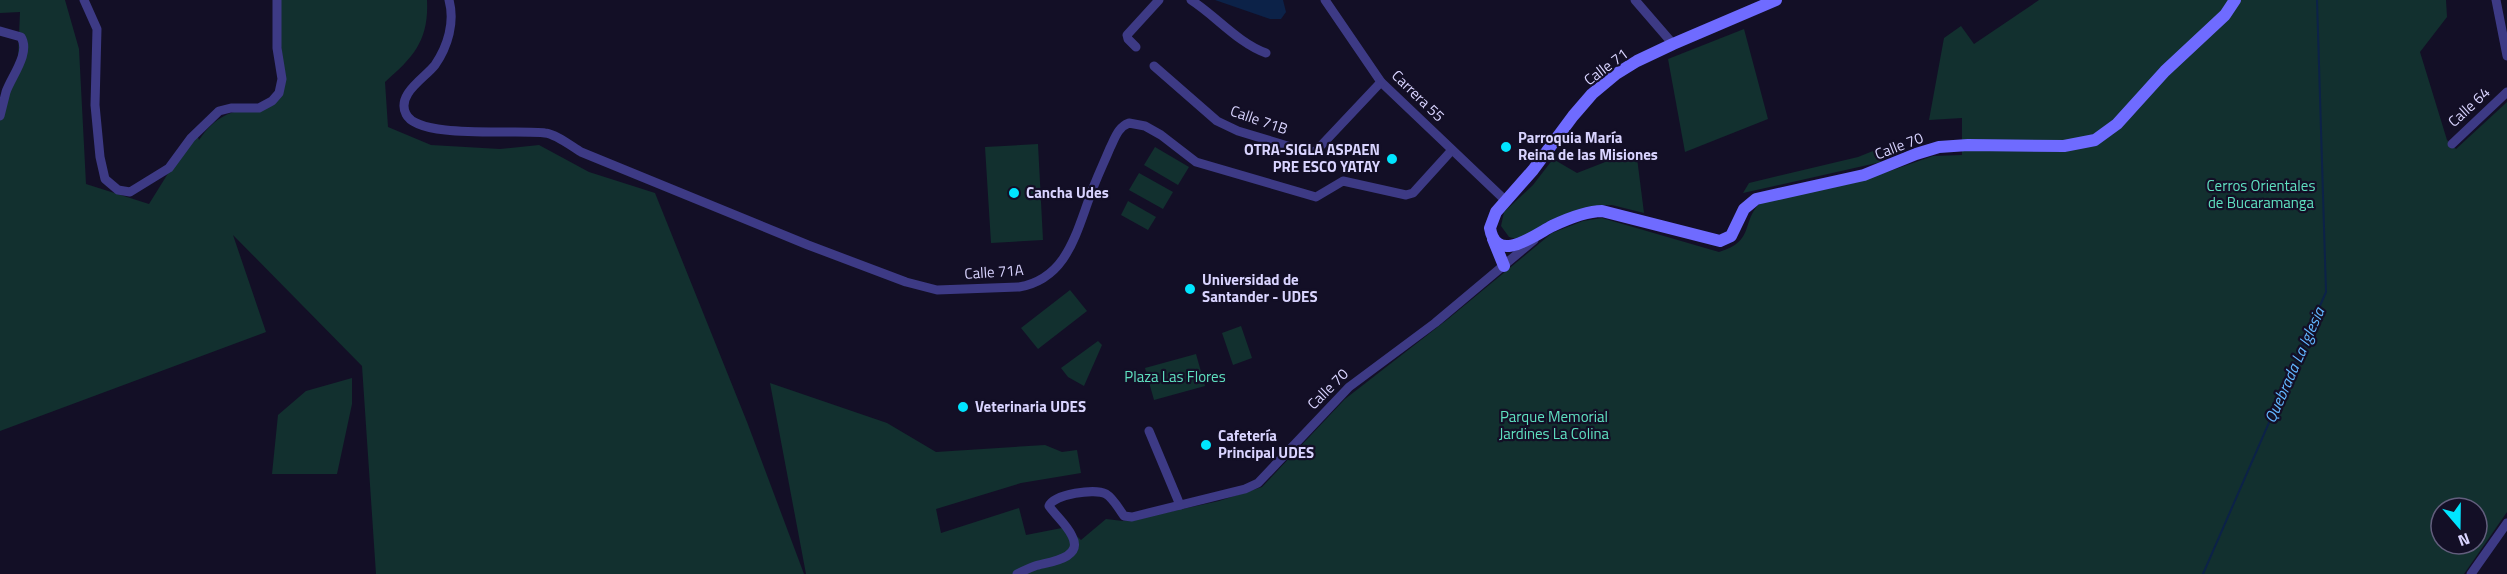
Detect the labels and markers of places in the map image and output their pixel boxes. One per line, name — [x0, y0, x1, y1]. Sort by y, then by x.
place label: Parroquia María Reina de las Misiones — [1518, 126, 1658, 166]
place label: OTRA-SIGLA ASPAEN PRE ESCO YATAY — [1244, 138, 1381, 178]
marker: Parroquia María Reina de las Misiones — [1499, 140, 1513, 154]
marker: OTRA-SIGLA ASPAEN PRE ESCO YATAY — [1385, 152, 1399, 166]
place label: Cancha Udes — [1026, 181, 1109, 204]
marker: Cancha Udes — [1007, 186, 1021, 200]
place label: Universidad de Santander - UDES — [1202, 268, 1318, 308]
marker: Universidad de Santander - UDES — [1183, 282, 1197, 296]
place label: Veterinaria UDES — [975, 395, 1086, 418]
marker: Veterinaria UDES — [956, 400, 970, 414]
place label: Cafetería Principal UDES — [1218, 424, 1314, 464]
marker: Cafetería Principal UDES — [1199, 438, 1213, 452]

